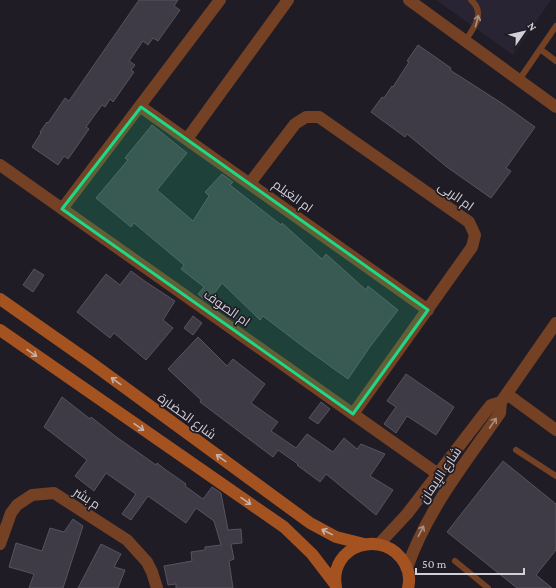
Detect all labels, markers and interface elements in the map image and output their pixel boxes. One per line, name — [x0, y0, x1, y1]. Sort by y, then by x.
north arrow — [504, 12, 544, 52]
one-way arrow — [473, 14, 481, 27]
text: N — [525, 20, 540, 33]
street label: ام الغيلم — [269, 176, 316, 217]
street label: ام الربى — [434, 178, 477, 215]
street label: ام الصوف — [200, 287, 253, 331]
one-way arrow — [26, 349, 37, 357]
one-way arrow — [110, 377, 121, 385]
street label: شارع الحضارة — [154, 390, 219, 443]
one-way arrow — [489, 418, 497, 429]
one-way arrow — [133, 423, 144, 431]
street label: شارع الإيمان — [416, 444, 465, 506]
one-way arrow — [215, 453, 226, 462]
street label: م بشر — [69, 483, 103, 514]
one-way arrow — [240, 497, 251, 505]
one-way arrow — [418, 526, 426, 538]
one-way arrow — [321, 528, 333, 536]
scale bar — [416, 550, 524, 576]
text: 50 m — [422, 557, 447, 571]

